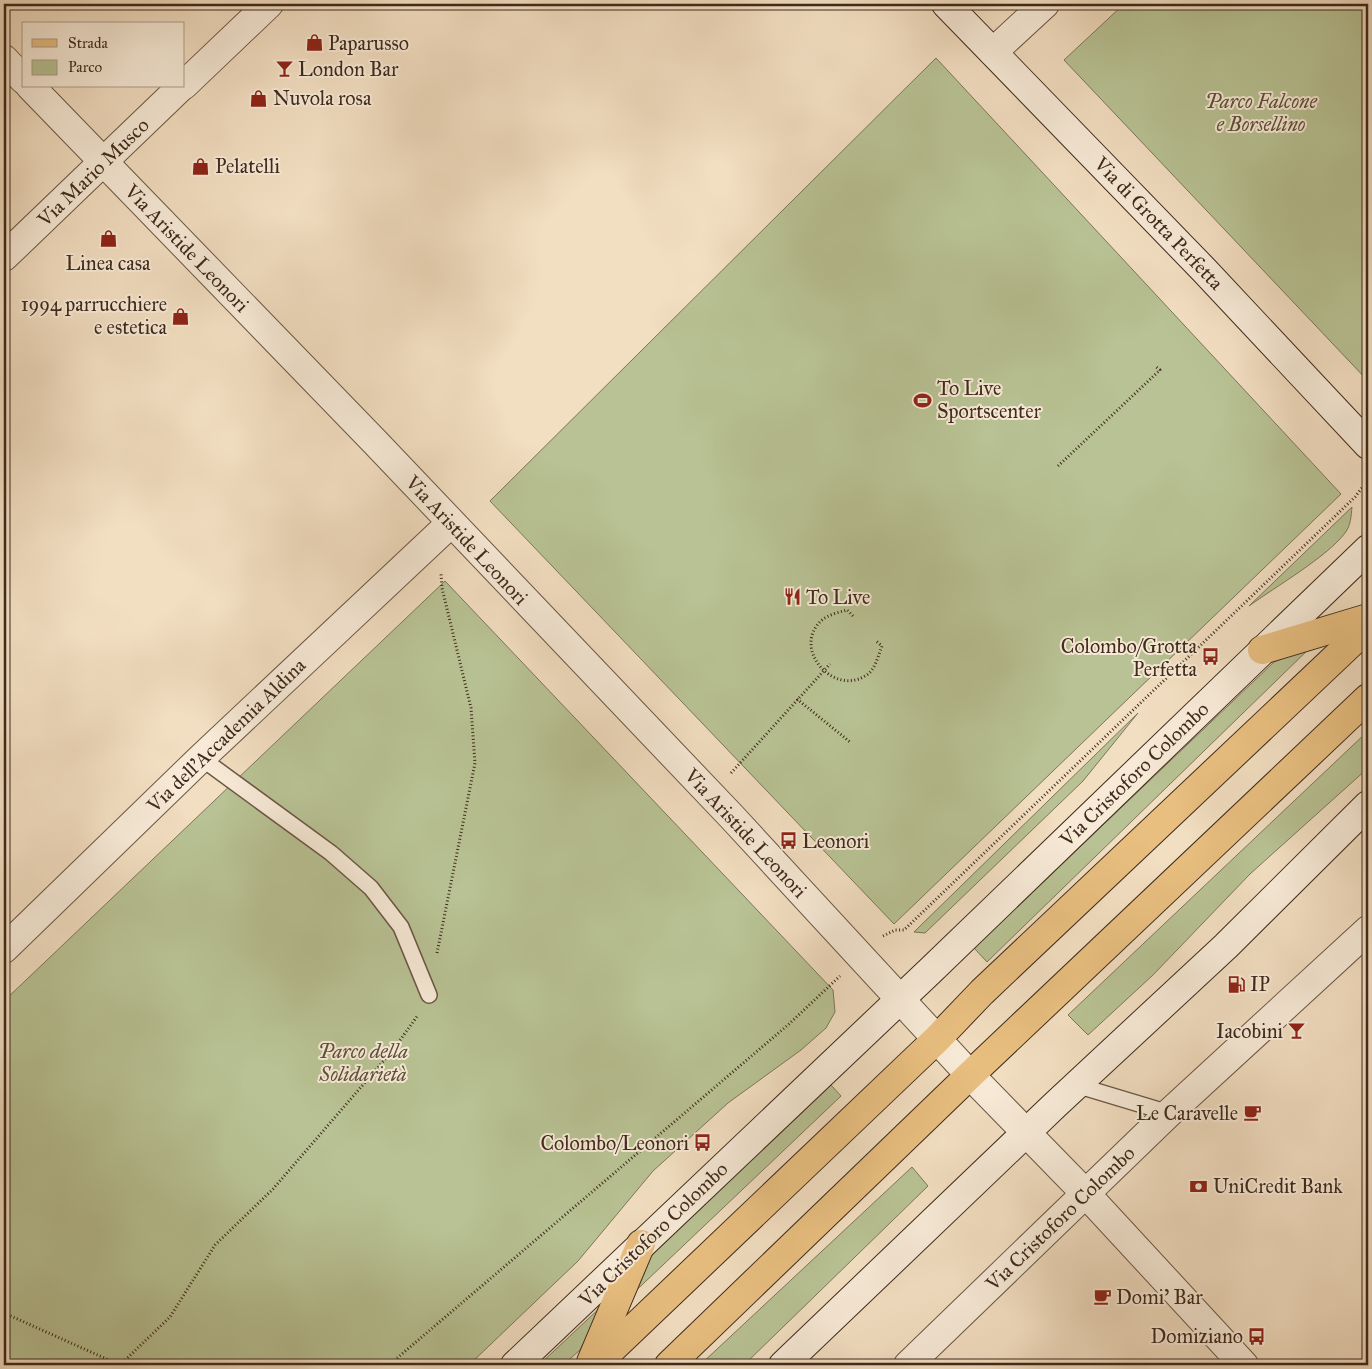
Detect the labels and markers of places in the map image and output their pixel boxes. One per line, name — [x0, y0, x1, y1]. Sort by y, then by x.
place label: Paparusso — [328, 31, 409, 55]
shop icon: Paparusso — [304, 33, 324, 53]
place label: London Bar — [298, 57, 399, 81]
bar icon: London Bar — [274, 59, 294, 79]
place label: Nuvola rosa — [273, 86, 372, 110]
shop icon: Nuvola rosa — [249, 88, 269, 108]
place label: Pelatelli — [215, 154, 280, 178]
shop icon: Pelatelli — [191, 156, 211, 176]
shop icon: Linea casa — [98, 229, 118, 249]
place label: Linea casa — [66, 251, 151, 275]
place label: 1994 parrucchiere e estetica — [21, 292, 168, 339]
shop icon: 1994 parrucchiere e estetica — [171, 306, 191, 326]
place label: To Live Sportscenter — [937, 376, 1041, 423]
sports icon: To Live Sportscenter — [913, 390, 933, 410]
place label: To Live — [806, 585, 870, 609]
restaurant icon: To Live — [782, 587, 802, 607]
place label: Colombo/Grotta Perfetta — [1061, 634, 1198, 681]
bus stop icon: Colombo/Grotta Perfetta — [1201, 647, 1221, 667]
place label: Leonori — [802, 829, 870, 853]
bus stop icon: Leonori — [778, 831, 798, 851]
place label: IP — [1250, 972, 1270, 996]
fuel station icon: IP — [1226, 974, 1246, 994]
place label: Iacobini — [1216, 1019, 1283, 1043]
bar icon: Iacobini — [1287, 1021, 1307, 1041]
place label: Le Caravelle — [1136, 1101, 1238, 1125]
cafe icon: Le Caravelle — [1242, 1103, 1262, 1123]
place label: Colombo/Leonori — [540, 1131, 690, 1155]
bus stop icon: Colombo/Leonori — [693, 1133, 713, 1153]
place label: UniCredit Bank — [1213, 1174, 1343, 1198]
bank icon: UniCredit Bank — [1189, 1176, 1209, 1196]
place label: Domi' Bar — [1116, 1285, 1203, 1309]
cafe icon: Domi' Bar — [1092, 1287, 1112, 1307]
place label: Domiziano — [1151, 1324, 1243, 1348]
bus stop icon: Domiziano — [1247, 1326, 1267, 1346]

